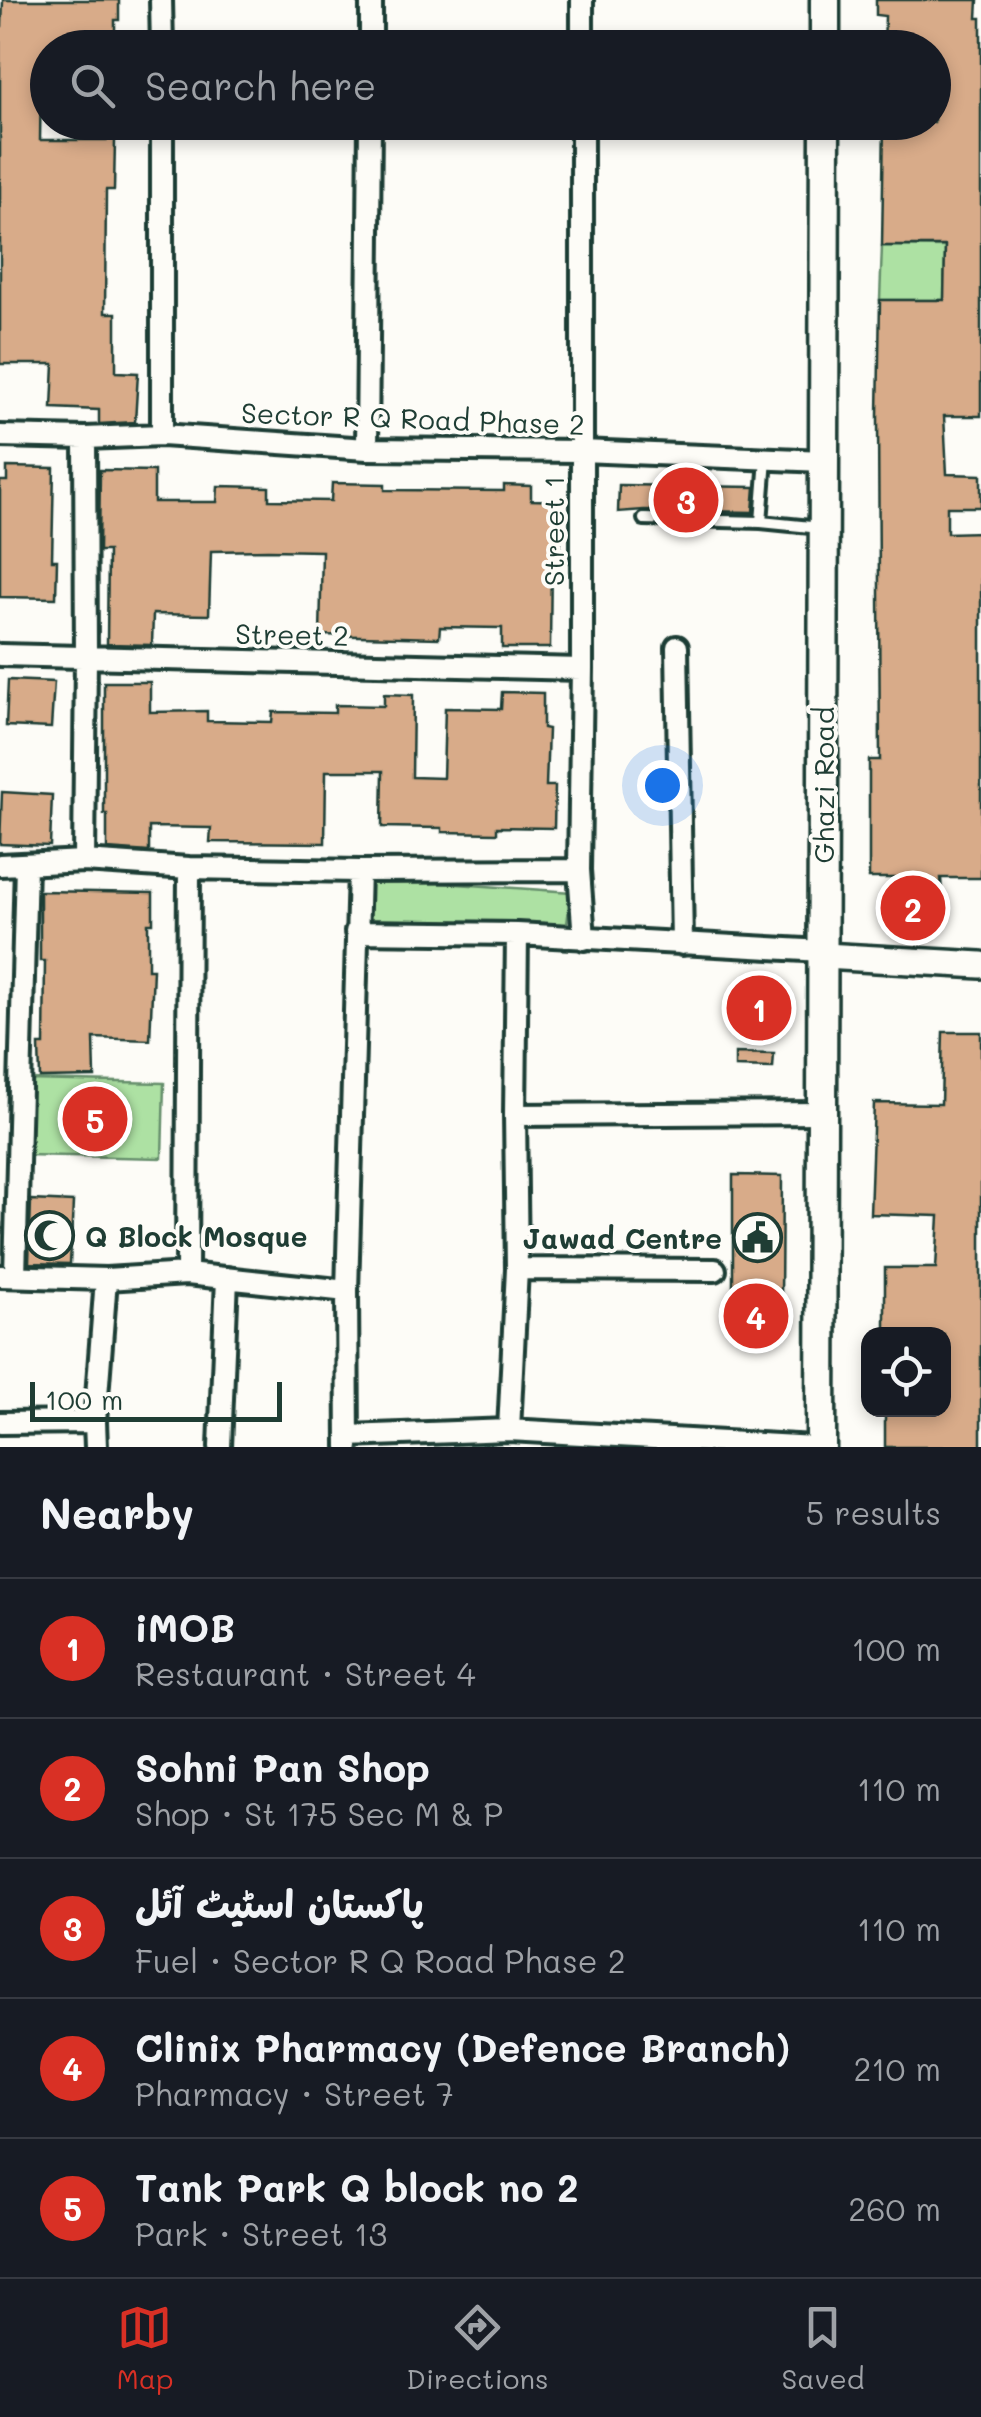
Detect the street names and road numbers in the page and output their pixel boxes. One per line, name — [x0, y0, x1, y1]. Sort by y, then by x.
street label: Sector R Q Road Phase 2 — [241, 394, 585, 442]
street label: Street 1 — [535, 476, 571, 586]
street label: Street 2 — [235, 615, 349, 653]
street label: Ghazi Road — [805, 707, 841, 863]

